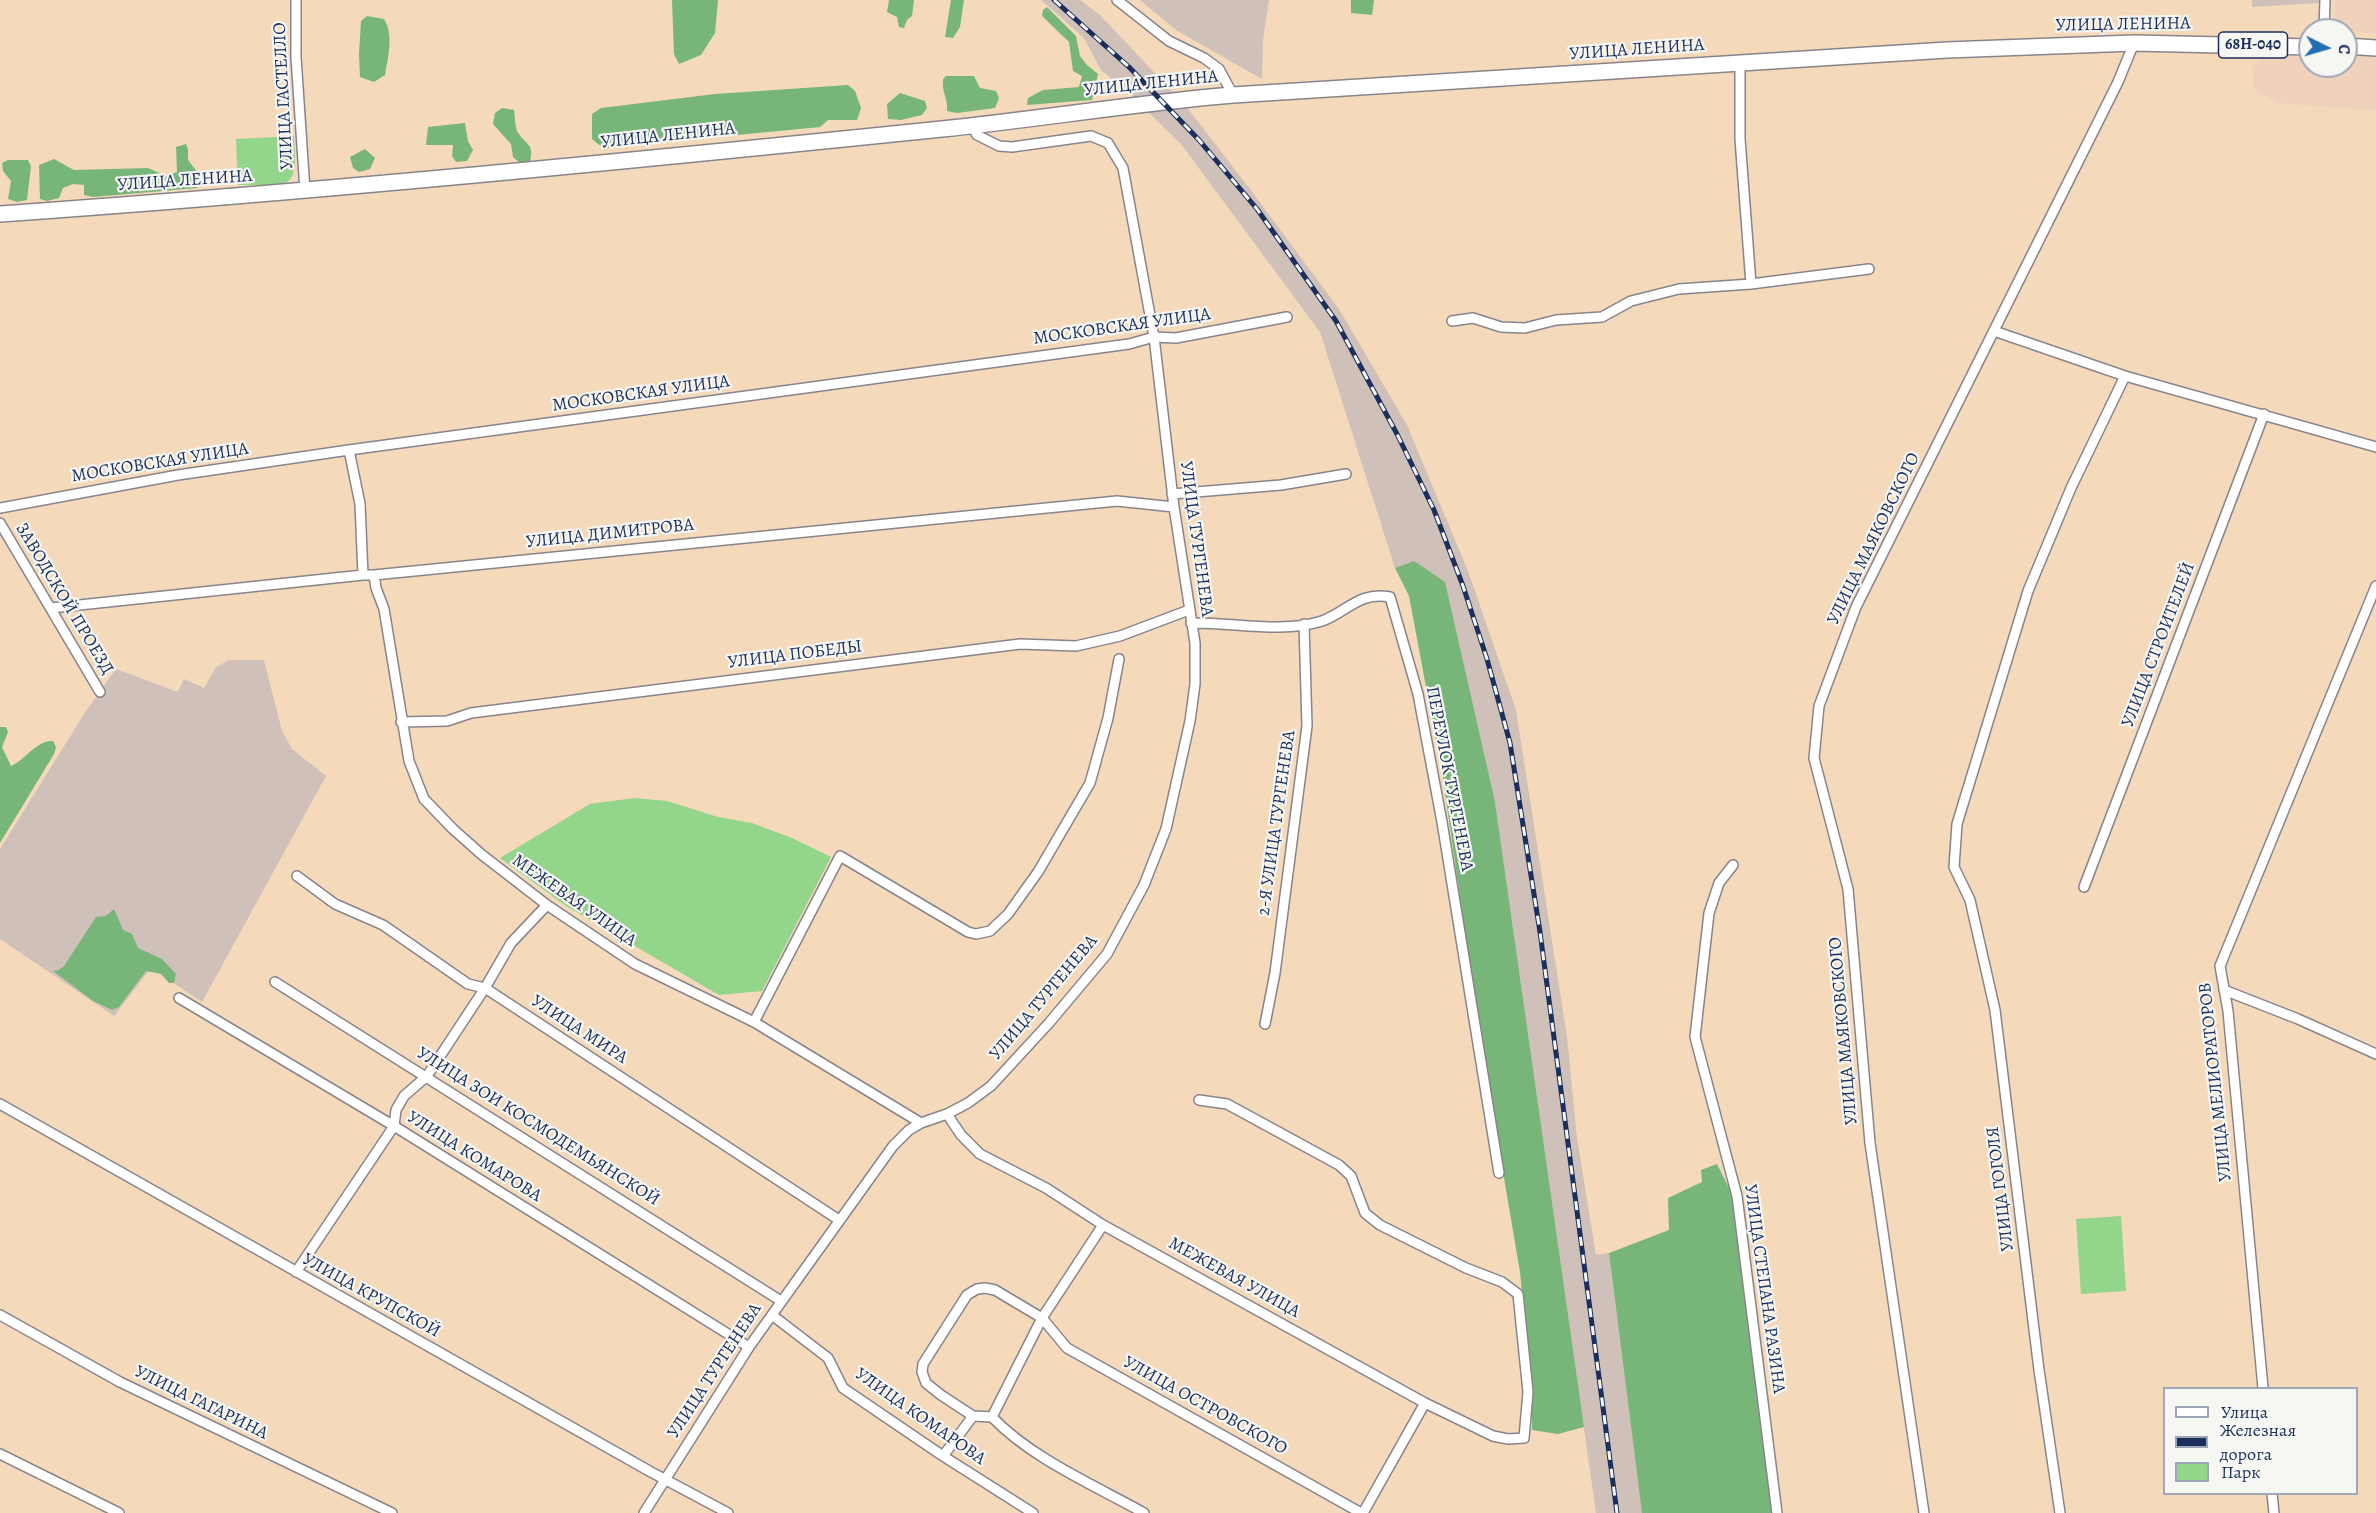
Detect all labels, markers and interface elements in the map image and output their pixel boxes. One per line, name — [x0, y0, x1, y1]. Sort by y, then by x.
street label: УЛИЦА ЛЕНИНА — [2055, 13, 2191, 37]
north arrow — [2298, 18, 2358, 78]
street label: УЛИЦА ГАСТЕЛЛО — [269, 22, 299, 170]
road number: 68Н-040 — [2218, 32, 2288, 58]
street label: УЛИЦА ЛЕНИНА — [1569, 35, 1705, 65]
text: С — [2333, 44, 2355, 55]
street label: УЛИЦА ЛЕНИНА — [1083, 66, 1219, 102]
street label: УЛИЦА ЛЕНИНА — [600, 118, 736, 154]
street label: УЛИЦА ЛЕНИНА — [117, 166, 253, 196]
street label: МОСКОВСКАЯ УЛИЦА — [1032, 304, 1212, 350]
street label: МОСКОВСКАЯ УЛИЦА — [551, 371, 731, 417]
street label: МОСКОВСКАЯ УЛИЦА — [70, 438, 250, 488]
street label: УЛИЦА МАЯКОВСКОГО — [1823, 449, 1925, 629]
street label: УЛИЦА ТУРГЕНЕВА — [1174, 460, 1218, 618]
street label: УЛИЦА ДИМИТРОВА — [525, 514, 695, 554]
street label: ЗАВОДСКОЙ ПРОЕЗД — [10, 519, 118, 679]
street label: УЛИЦА СТРОИТЕЛЕЙ — [2118, 560, 2200, 730]
street label: УЛИЦА ПОБЕДЫ — [727, 636, 863, 674]
street label: ПЕРЕУЛОК ТУРГЕНЕВА — [1420, 685, 1478, 873]
street label: 2-Я УЛИЦА ТУРГЕНЕВА — [1253, 729, 1301, 917]
street label: МЕЖЕВАЯ УЛИЦА — [508, 850, 640, 952]
street label: УЛИЦА ТУРГЕНЕВА — [985, 931, 1103, 1065]
street label: УЛИЦА МАЯКОВСКОГО — [1825, 936, 1863, 1126]
street label: УЛИЦА МЕЛИОРАТОРОВ — [2195, 981, 2237, 1183]
street label: УЛИЦА МИРА — [527, 991, 631, 1069]
street label: УЛИЦА ЗОИ КОСМОДЕМЬЯНСКОЙ — [412, 1043, 664, 1211]
street label: УЛИЦА КОМАРОВА — [403, 1107, 545, 1207]
street label: УЛИЦА ГОГОЛЯ — [1983, 1125, 2019, 1253]
street label: УЛИЦА СТЕПАНА РАЗИНА — [1739, 1183, 1789, 1395]
street label: МЕЖЕВАЯ УЛИЦА — [1164, 1233, 1304, 1323]
street label: УЛИЦА КРУПСКОЙ — [298, 1249, 444, 1343]
street label: УЛИЦА ТУРГЕНЕВА — [663, 1299, 767, 1443]
street label: УЛИЦА ОСТРОВСКОГО — [1119, 1352, 1291, 1460]
street label: УЛИЦА ГАГАРИНА — [131, 1361, 271, 1445]
street label: УЛИЦА КОМАРОВА — [850, 1364, 990, 1470]
legend — [2163, 1387, 2358, 1495]
text: Улица — [2221, 1400, 2268, 1424]
text: Железная дорога — [2220, 1418, 2296, 1466]
text: Парк — [2221, 1460, 2261, 1484]

